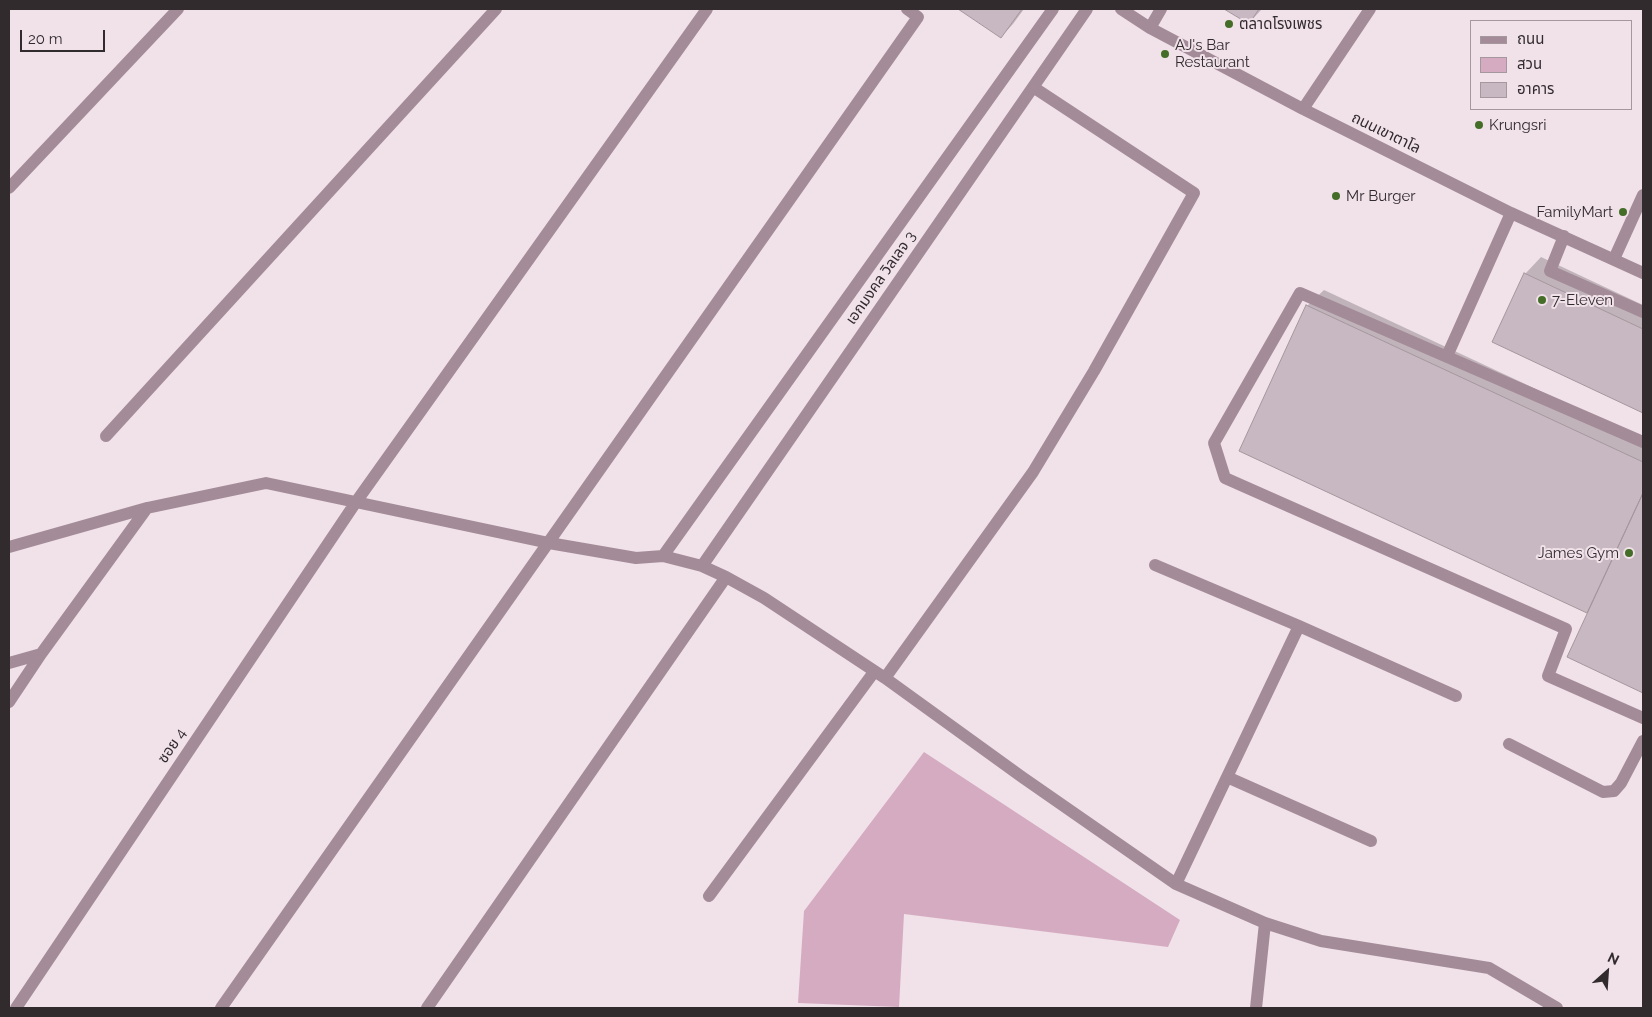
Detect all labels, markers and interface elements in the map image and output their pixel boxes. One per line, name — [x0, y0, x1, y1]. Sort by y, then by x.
place label: ตลาดโรงเพชร — [1239, 15, 1322, 33]
marker: ตลาดโรงเพชร — [1223, 18, 1235, 30]
scale bar — [22, 20, 108, 52]
legend — [1470, 20, 1632, 110]
text: 20 m — [28, 30, 63, 48]
text: ถนน — [1517, 30, 1544, 48]
place label: AJ's Bar Restaurant — [1175, 36, 1250, 71]
marker: AJ's Bar Restaurant — [1159, 48, 1171, 60]
text: สวน — [1517, 55, 1542, 73]
text: อาคาร — [1517, 80, 1554, 98]
street label: ถนนเขาตาโล — [1349, 109, 1423, 157]
place label: Krungsri — [1489, 116, 1547, 134]
marker: Krungsri — [1473, 119, 1485, 131]
place label: Mr Burger — [1346, 187, 1416, 205]
marker: Mr Burger — [1330, 190, 1342, 202]
place label: FamilyMart — [1536, 203, 1613, 221]
marker: FamilyMart — [1617, 206, 1629, 218]
street label: เอกมงคล วิลเลจ 3 — [842, 228, 920, 328]
place label: 7-Eleven — [1552, 291, 1613, 309]
marker: 7-Eleven — [1536, 294, 1548, 306]
place label: James Gym — [1538, 544, 1619, 562]
marker: James Gym — [1623, 547, 1635, 559]
street label: ซอย 4 — [154, 725, 190, 767]
north arrow — [1582, 947, 1632, 997]
text: N — [1605, 949, 1622, 968]

